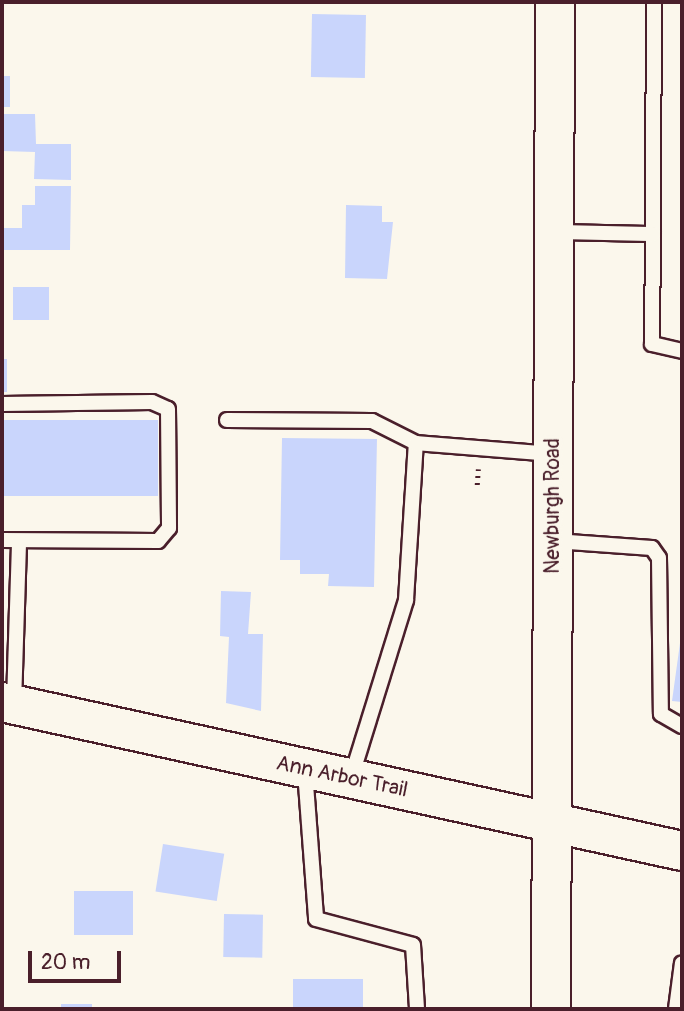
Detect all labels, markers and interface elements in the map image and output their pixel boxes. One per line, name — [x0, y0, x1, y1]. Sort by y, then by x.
street label: Newburgh Road — [540, 438, 566, 574]
street label: Ann Arbor Trail — [274, 751, 410, 803]
scale bar — [32, 937, 124, 981]
text: 20 m — [41, 949, 90, 976]

